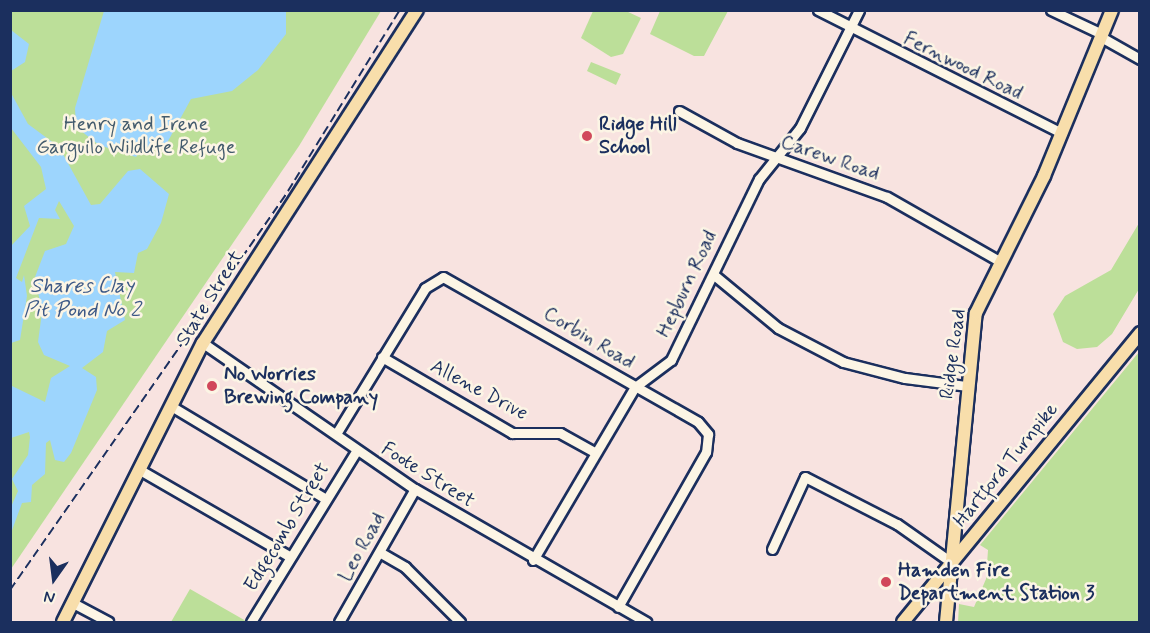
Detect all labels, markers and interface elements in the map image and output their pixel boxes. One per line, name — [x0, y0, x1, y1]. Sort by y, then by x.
street label: Fernwood Road — [900, 27, 1026, 105]
place label: Ridge Hill School — [599, 112, 676, 159]
park label: Henry and Irene Garguilo Wildlife Refuge — [35, 113, 237, 160]
marker: Ridge Hill School — [580, 129, 594, 143]
street label: Carew Road — [777, 130, 883, 186]
street label: Hepburn Road — [652, 227, 722, 341]
street label: State Street — [171, 246, 249, 350]
water label: Shares Clay Pit Pond No 2 — [24, 273, 140, 323]
street label: Corbin Road — [539, 301, 639, 375]
street label: Ridge Road — [935, 307, 971, 401]
street label: Allene Drive — [426, 354, 532, 426]
place label: No Worries Brewing Company — [224, 362, 378, 409]
marker: No Worries Brewing Company — [205, 379, 219, 393]
street label: Hartford Turnpike — [948, 397, 1064, 533]
street label: Foote Street — [377, 437, 479, 513]
street label: Edgecomb Street — [239, 459, 335, 595]
street label: Leo Road — [333, 508, 391, 586]
north arrow — [24, 549, 84, 609]
place label: Hamden Fire Department Station 3 — [898, 558, 1093, 605]
marker: Hamden Fire Department Station 3 — [879, 575, 893, 589]
text: N — [42, 585, 57, 608]

